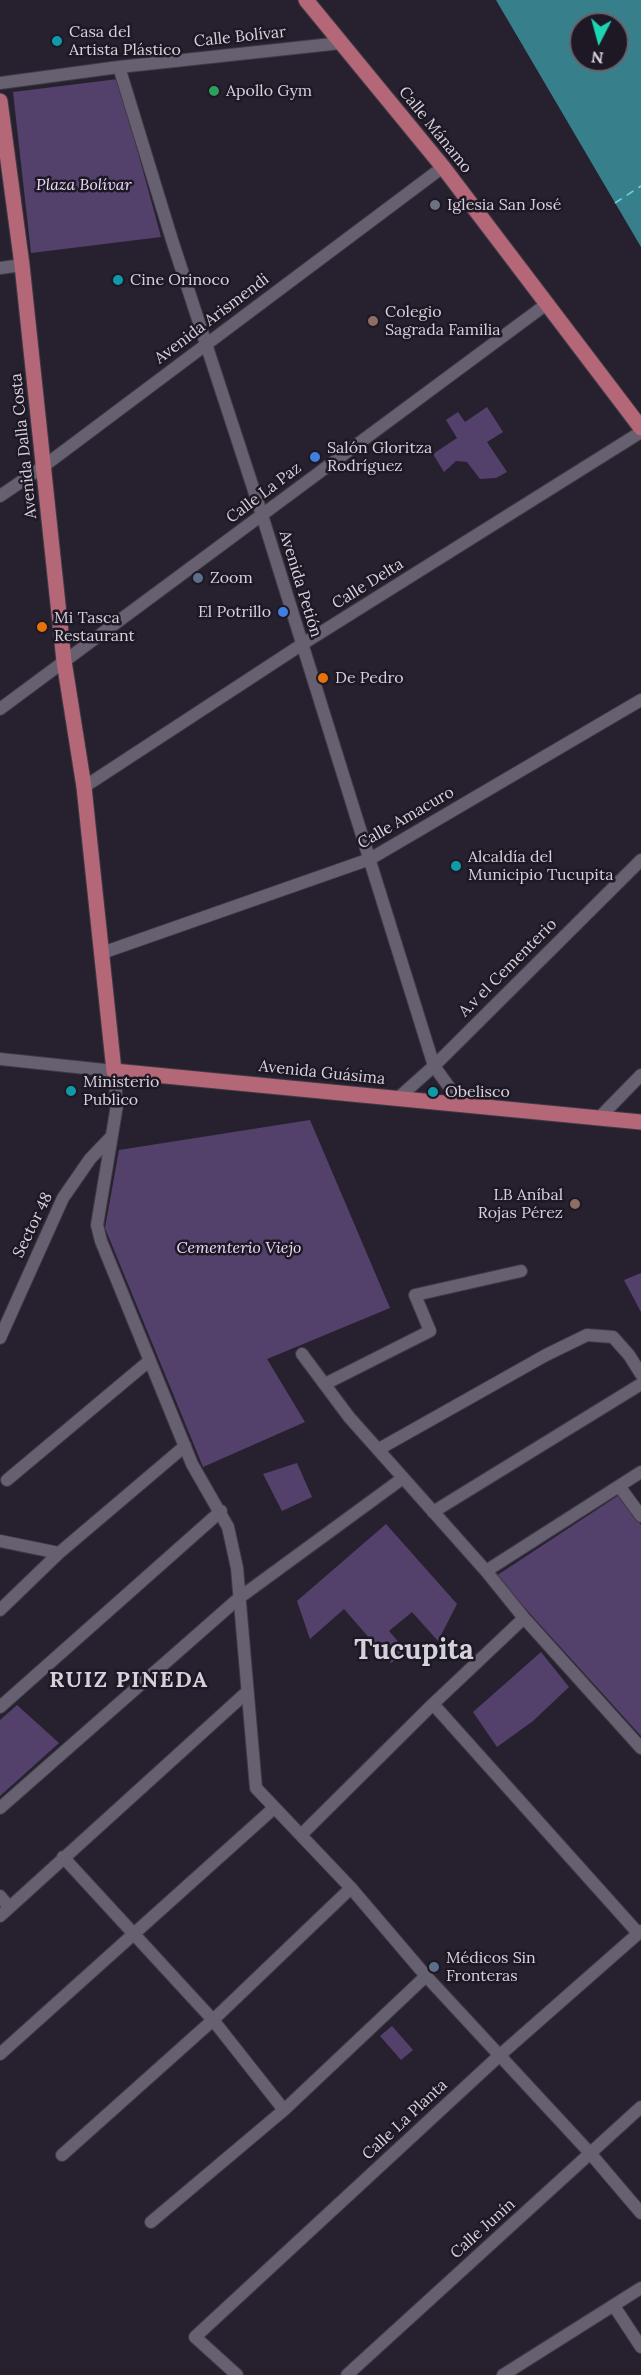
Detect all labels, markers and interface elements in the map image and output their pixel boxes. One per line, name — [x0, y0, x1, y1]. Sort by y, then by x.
north arrow — [569, 12, 629, 72]
place label: Casa del Artista Plástico — [69, 22, 181, 60]
street label: Calle Bolívar — [193, 23, 287, 51]
marker: Casa del Artista Plástico — [50, 34, 64, 48]
text: N — [590, 47, 605, 69]
place label: Apollo Gym — [226, 81, 312, 101]
street label: Calle Mánamo — [394, 83, 476, 177]
marker: Apollo Gym — [207, 84, 221, 98]
park label: Plaza Bolívar — [36, 175, 132, 195]
place label: Iglesia San José — [447, 195, 561, 215]
marker: Iglesia San José — [428, 198, 442, 212]
place label: Cine Orinoco — [130, 270, 229, 290]
street label: Avenida Arismendi — [151, 270, 273, 368]
marker: Cine Orinoco — [111, 273, 125, 287]
place label: Colegio Sagrada Familia — [385, 302, 501, 340]
marker: Colegio Sagrada Familia — [366, 314, 380, 328]
street label: Avenida Dalla Costa — [7, 372, 41, 520]
place label: Salón Gloritza Rodríguez — [327, 438, 432, 476]
marker: Salón Gloritza Rodríguez — [308, 450, 322, 464]
street label: Calle La Paz — [223, 459, 305, 527]
street label: Avenida Petión — [275, 528, 325, 640]
street label: Calle Delta — [329, 555, 407, 613]
place label: Zoom — [210, 568, 253, 588]
marker: Zoom — [191, 571, 205, 585]
place label: El Potrillo — [198, 602, 271, 622]
marker: El Potrillo — [276, 605, 290, 619]
place label: Mi Tasca Restaurant — [54, 608, 135, 646]
marker: Mi Tasca Restaurant — [35, 620, 49, 634]
place label: De Pedro — [335, 668, 404, 688]
marker: De Pedro — [316, 671, 330, 685]
street label: Calle Amacuro — [355, 783, 457, 853]
place label: Alcaldía del Municipio Tucupita — [468, 847, 613, 885]
marker: Alcaldía del Municipio Tucupita — [449, 859, 463, 873]
street label: A.v el Cementerio — [455, 915, 561, 1021]
street label: Avenida Guásima — [258, 1057, 386, 1089]
place label: Ministerio Publico — [83, 1072, 159, 1110]
place label: Obelisco — [445, 1082, 510, 1102]
marker: Ministerio Publico — [64, 1084, 78, 1098]
marker: Obelisco — [426, 1085, 440, 1099]
place label: LB Aníbal Rojas Pérez — [478, 1185, 563, 1223]
street label: Sector 48 — [9, 1189, 57, 1261]
marker: LB Aníbal Rojas Pérez — [568, 1197, 582, 1211]
park label: Cementerio Viejo — [177, 1238, 301, 1258]
district label: Tucupita — [354, 1634, 474, 1668]
district label: RUIZ PINEDA — [49, 1668, 209, 1694]
place label: Médicos Sin Fronteras — [446, 1948, 536, 1986]
marker: Médicos Sin Fronteras — [427, 1960, 441, 1974]
street label: Calle La Planta — [358, 2076, 452, 2164]
street label: Calle Junín — [447, 2195, 519, 2263]

